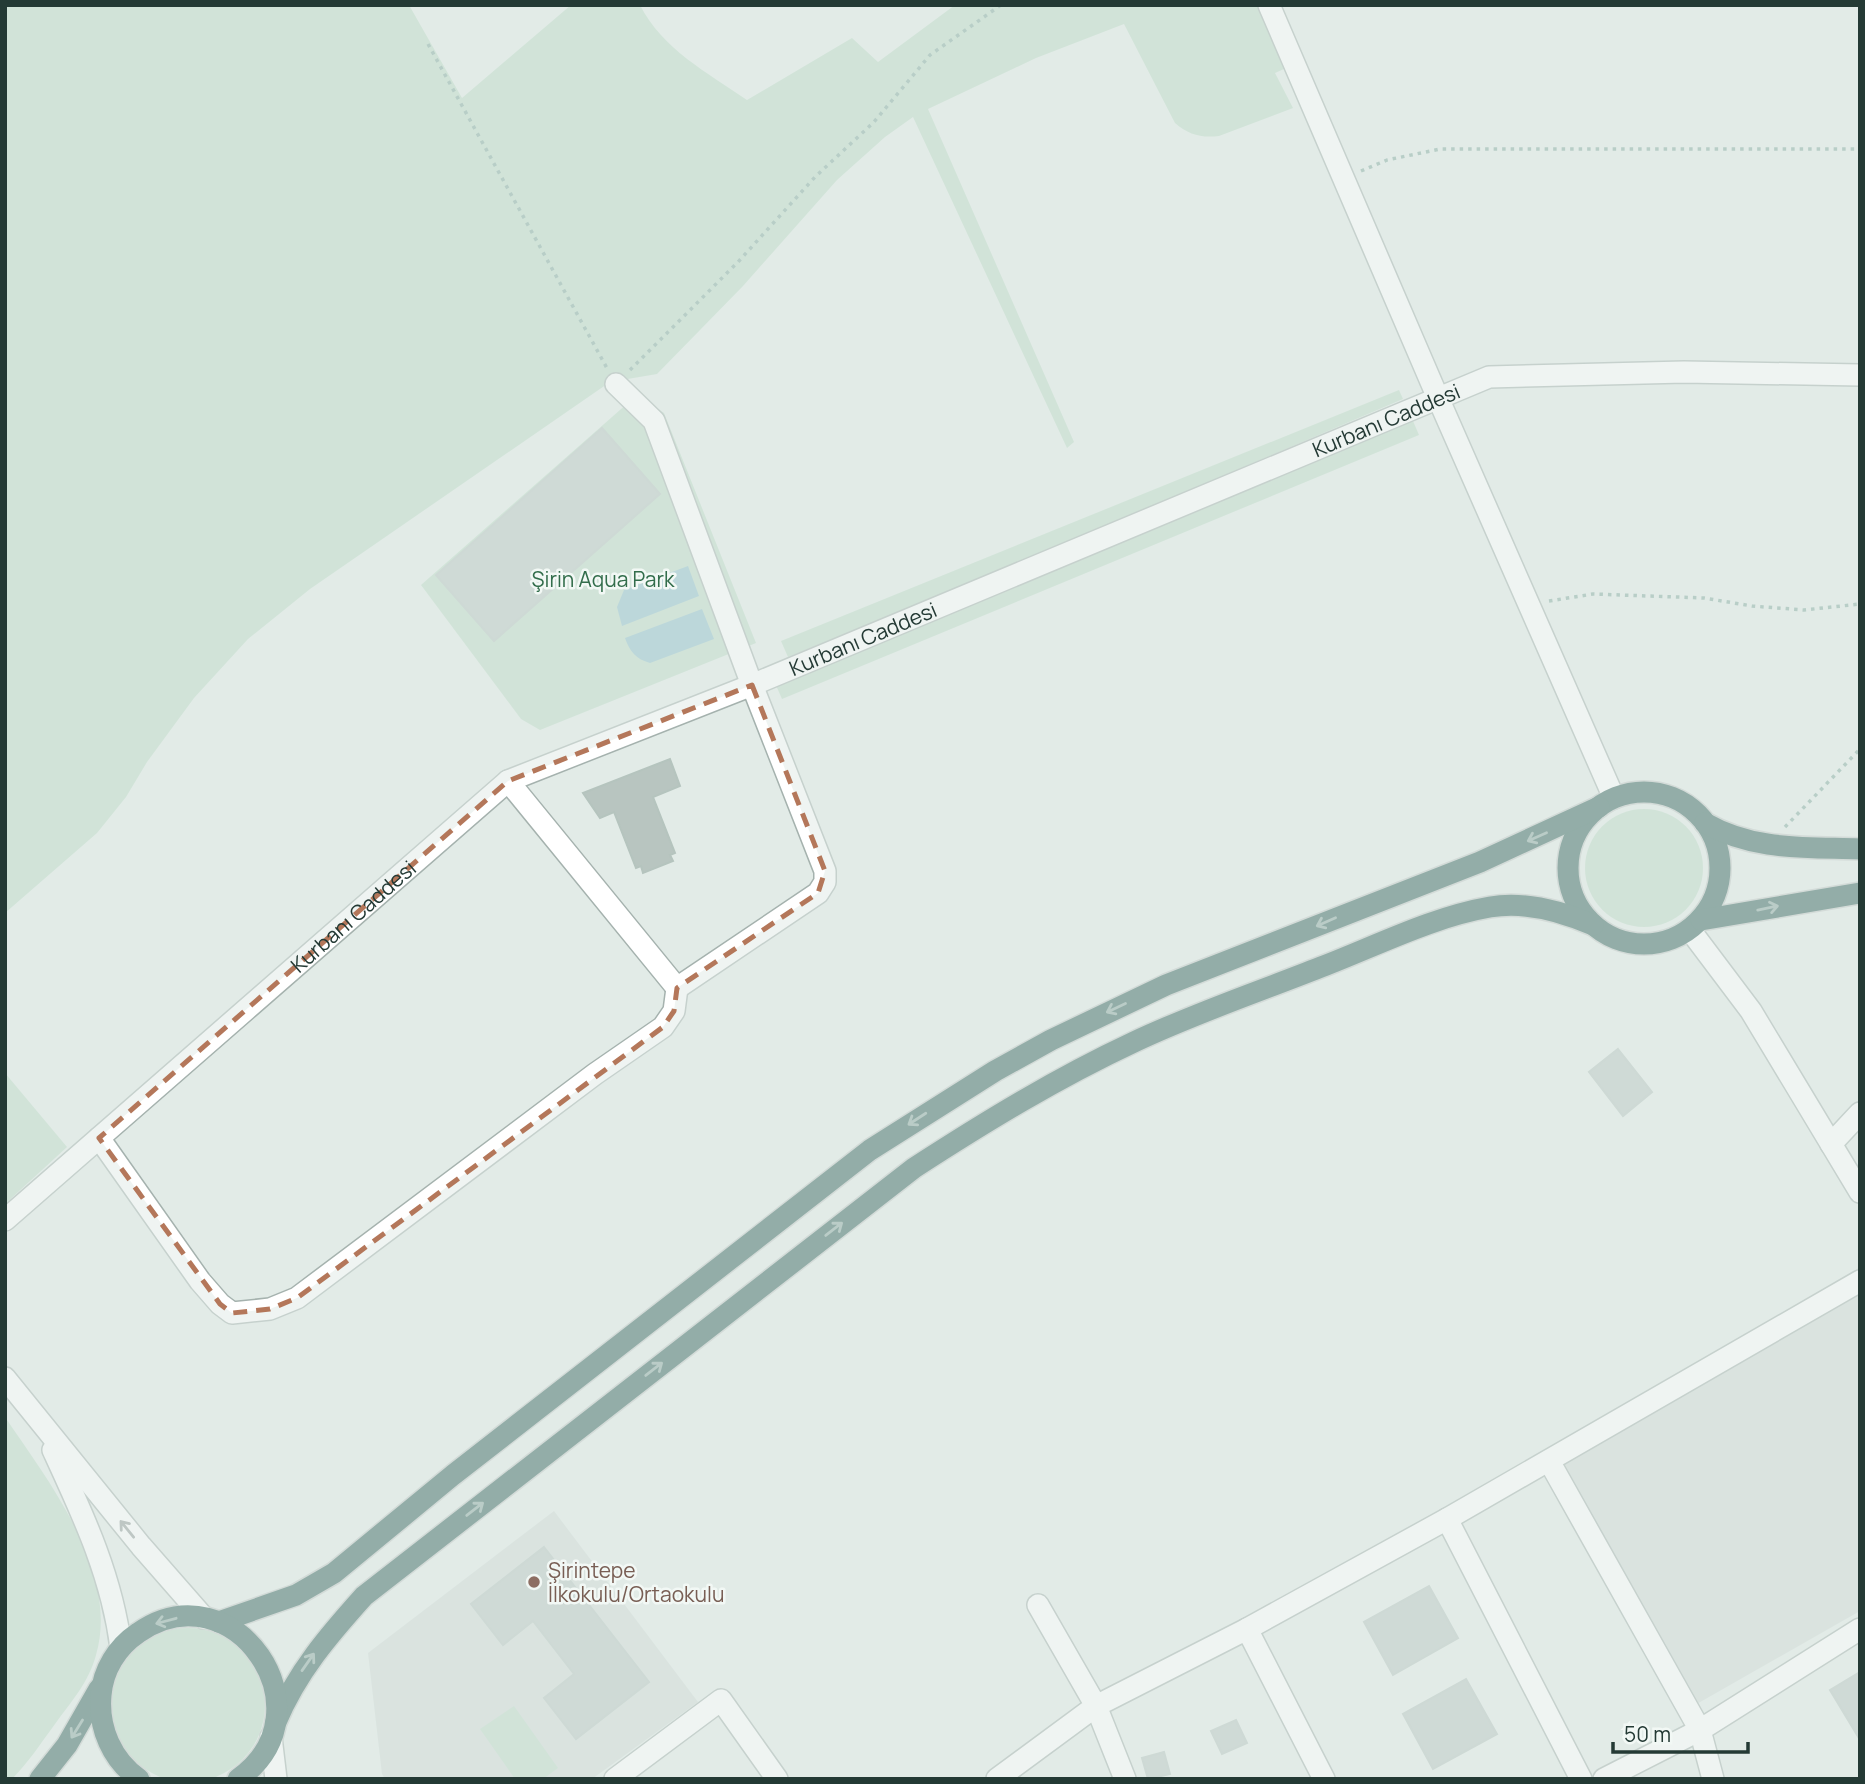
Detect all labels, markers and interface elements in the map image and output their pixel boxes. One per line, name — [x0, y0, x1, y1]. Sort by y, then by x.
street label: Kurbanı Caddesi — [1308, 377, 1464, 463]
park label: Şirin Aqua Park — [532, 565, 675, 593]
street label: Kurbanı Caddesi — [785, 595, 941, 682]
one-way arrow — [1527, 830, 1548, 844]
street label: Kurbanı Caddesi — [285, 854, 422, 978]
one-way arrow — [1756, 900, 1779, 914]
one-way arrow — [1316, 916, 1337, 929]
one-way arrow — [1106, 1002, 1127, 1015]
one-way arrow — [908, 1111, 927, 1126]
one-way arrow — [824, 1222, 843, 1237]
one-way arrow — [645, 1361, 663, 1377]
one-way arrow — [466, 1502, 484, 1517]
one-way arrow — [120, 1521, 135, 1539]
place label: Şirintepe İlkokulu/Ortaokulu — [548, 1556, 724, 1608]
marker: Şirintepe İlkokulu/Ortaokulu — [526, 1574, 542, 1590]
one-way arrow — [155, 1615, 178, 1628]
one-way arrow — [301, 1653, 315, 1672]
scale bar — [1613, 1710, 1748, 1754]
one-way arrow — [69, 1719, 83, 1739]
text: 50 m — [1624, 1720, 1671, 1748]

